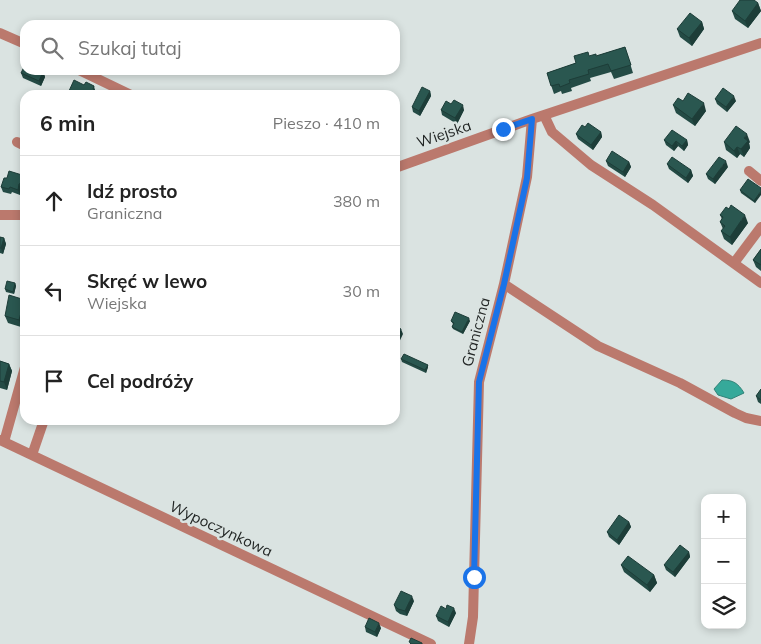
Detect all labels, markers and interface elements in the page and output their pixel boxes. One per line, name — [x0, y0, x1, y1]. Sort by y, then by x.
search box — [20, 20, 400, 75]
icon: search — [38, 34, 66, 62]
text: Szukaj tutaj — [78, 36, 181, 60]
text: 6 min — [40, 110, 95, 136]
text: Pieszo · 410 m — [273, 113, 380, 133]
street label: Wiejska — [414, 115, 473, 152]
route end — [492, 118, 515, 141]
text: Idź prosto — [87, 179, 178, 203]
icon: ahead — [40, 187, 68, 215]
text: 380 m — [333, 191, 380, 211]
text: Graniczna — [87, 203, 162, 223]
text: Skręć w lewo — [87, 269, 207, 293]
icon: left — [40, 277, 68, 305]
text: 30 m — [343, 281, 380, 301]
text: Wiejska — [87, 293, 147, 313]
street label: Graniczna — [457, 295, 494, 368]
icon: arrive — [40, 367, 68, 395]
text: Cel podróży — [87, 369, 193, 393]
map controls — [701, 494, 746, 629]
button: + — [701, 494, 746, 539]
street label: Wypoczynkowa — [167, 496, 276, 561]
button: − — [701, 539, 746, 584]
route start — [463, 566, 486, 589]
button: layers — [701, 584, 746, 629]

